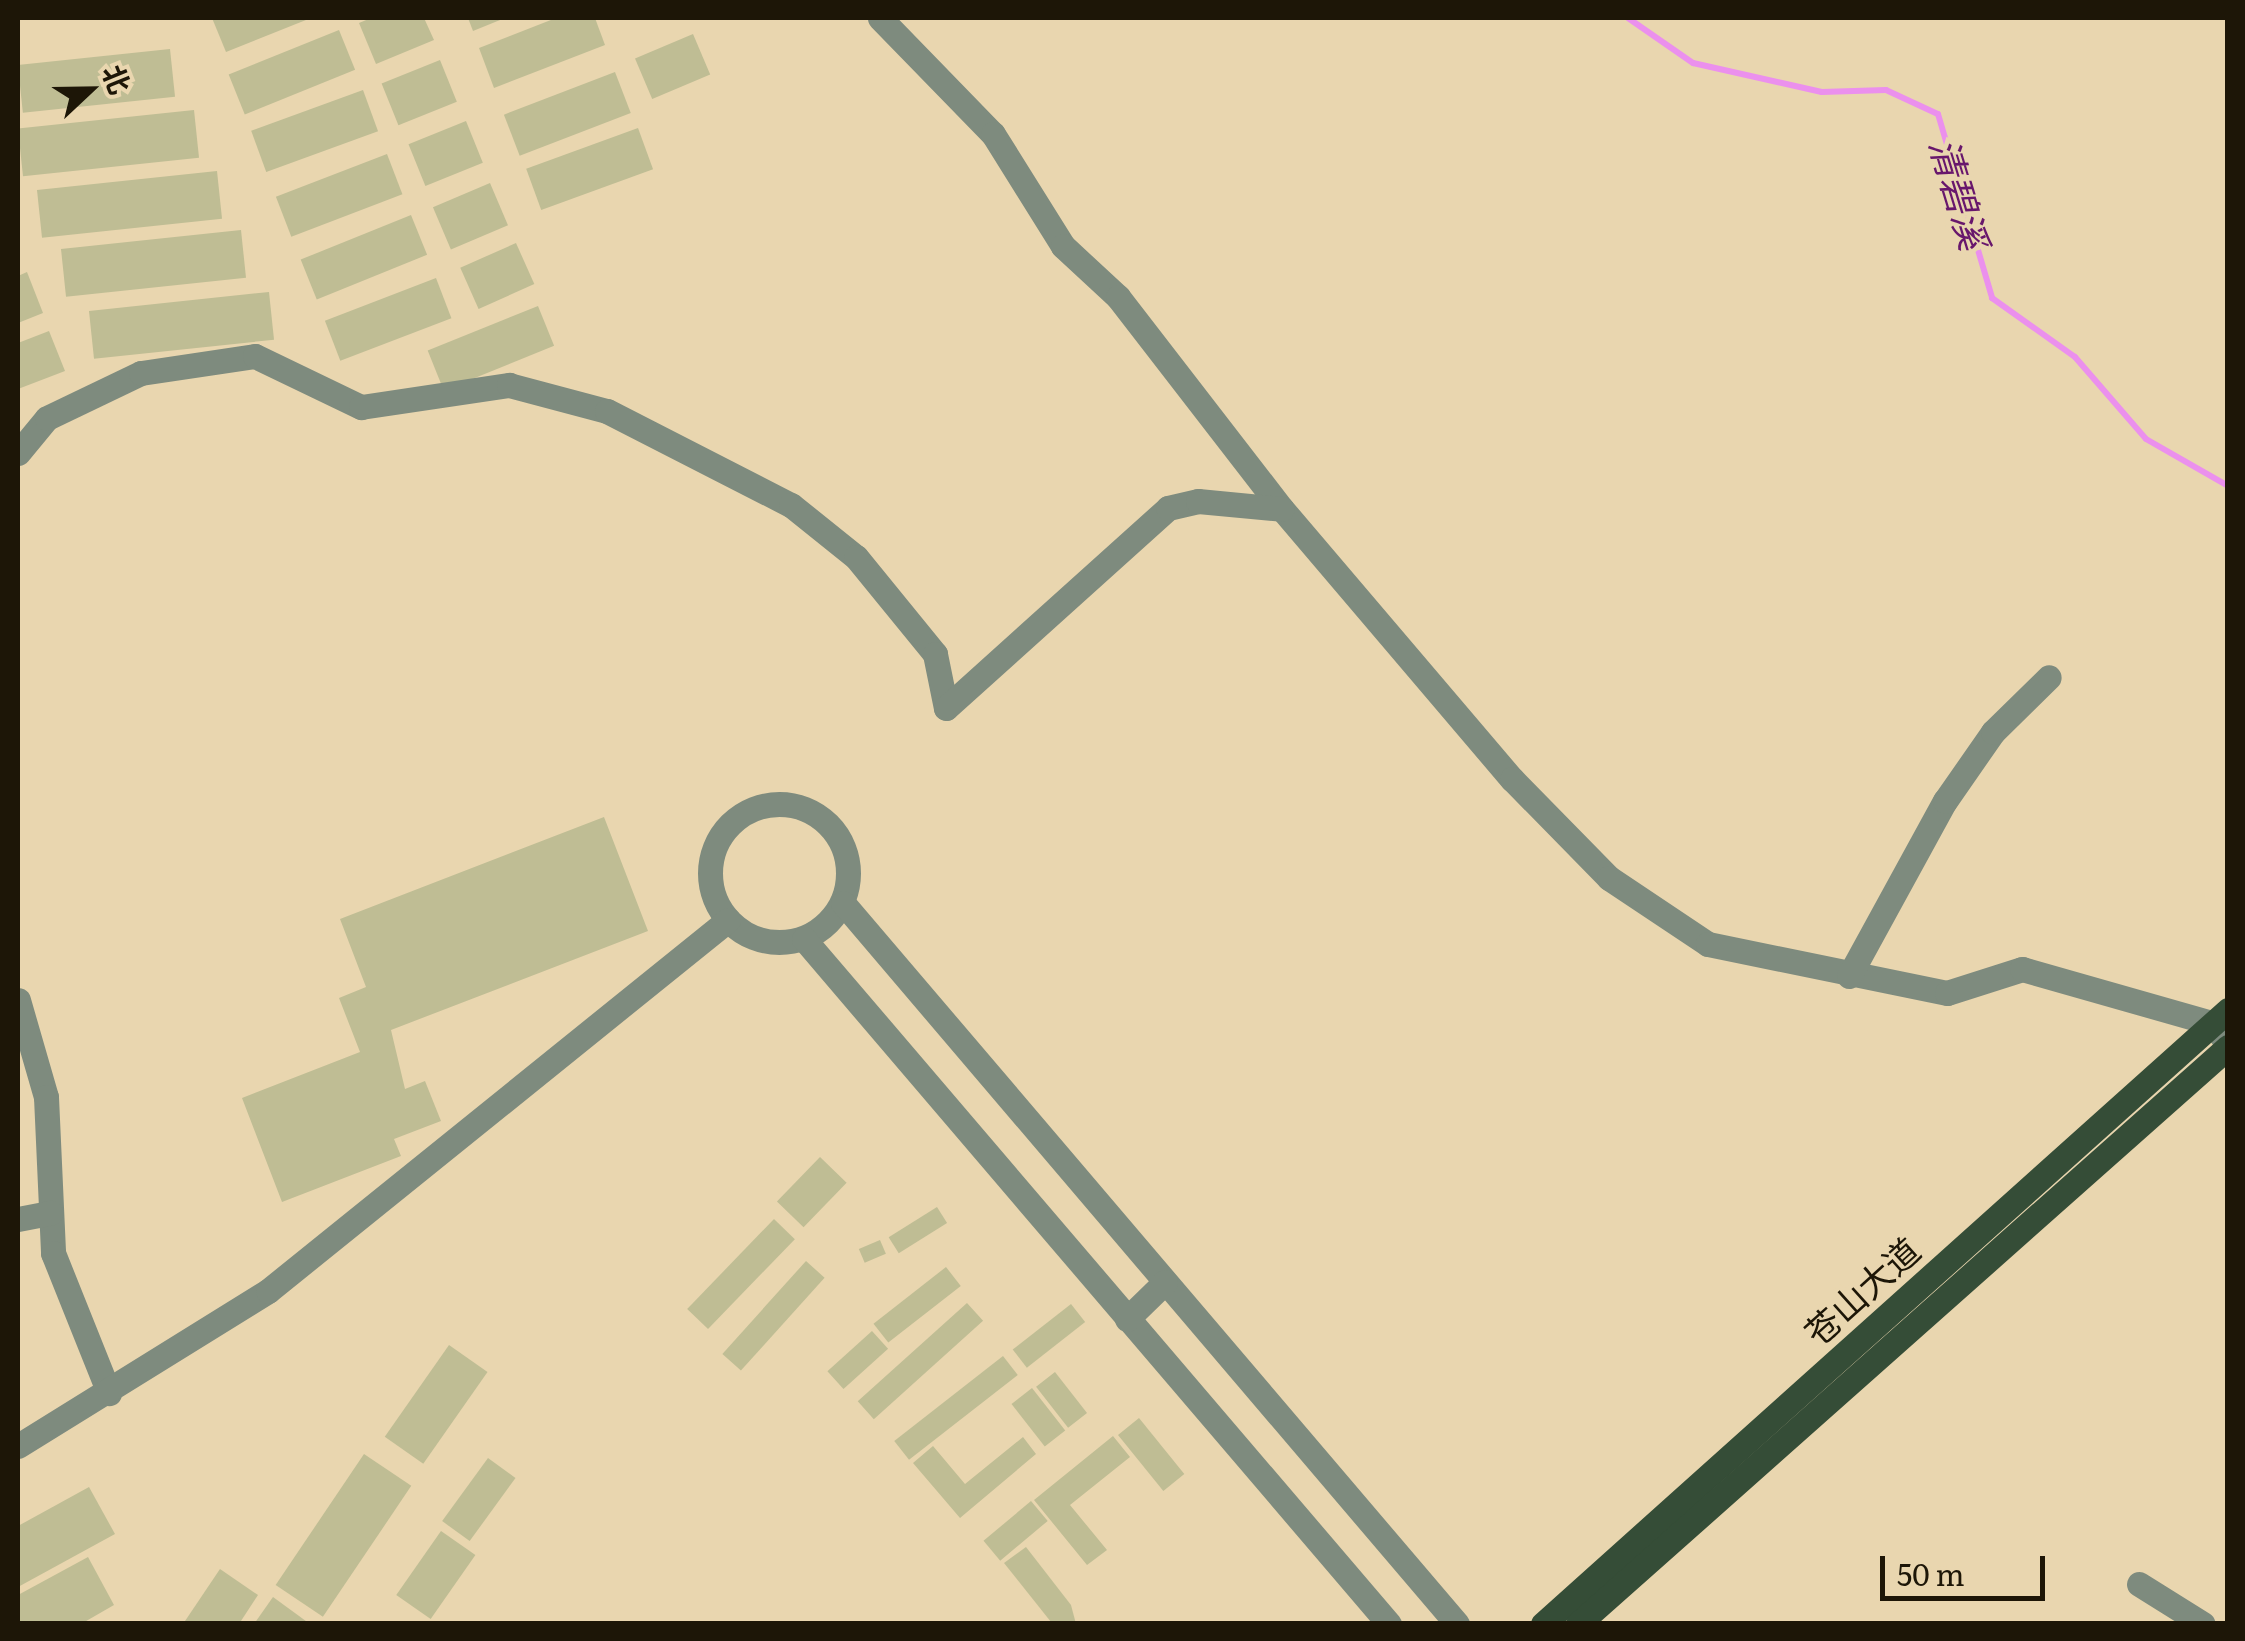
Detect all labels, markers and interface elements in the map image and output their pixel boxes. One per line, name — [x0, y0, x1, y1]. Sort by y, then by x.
north arrow — [40, 40, 140, 140]
text: 北 — [93, 58, 143, 100]
water label: 清碧溪 — [1923, 132, 1999, 254]
street label: 苍山大道 — [1795, 1228, 1927, 1352]
scale bar — [1885, 1536, 2050, 1598]
text: 50 m — [1897, 1551, 1965, 1595]

